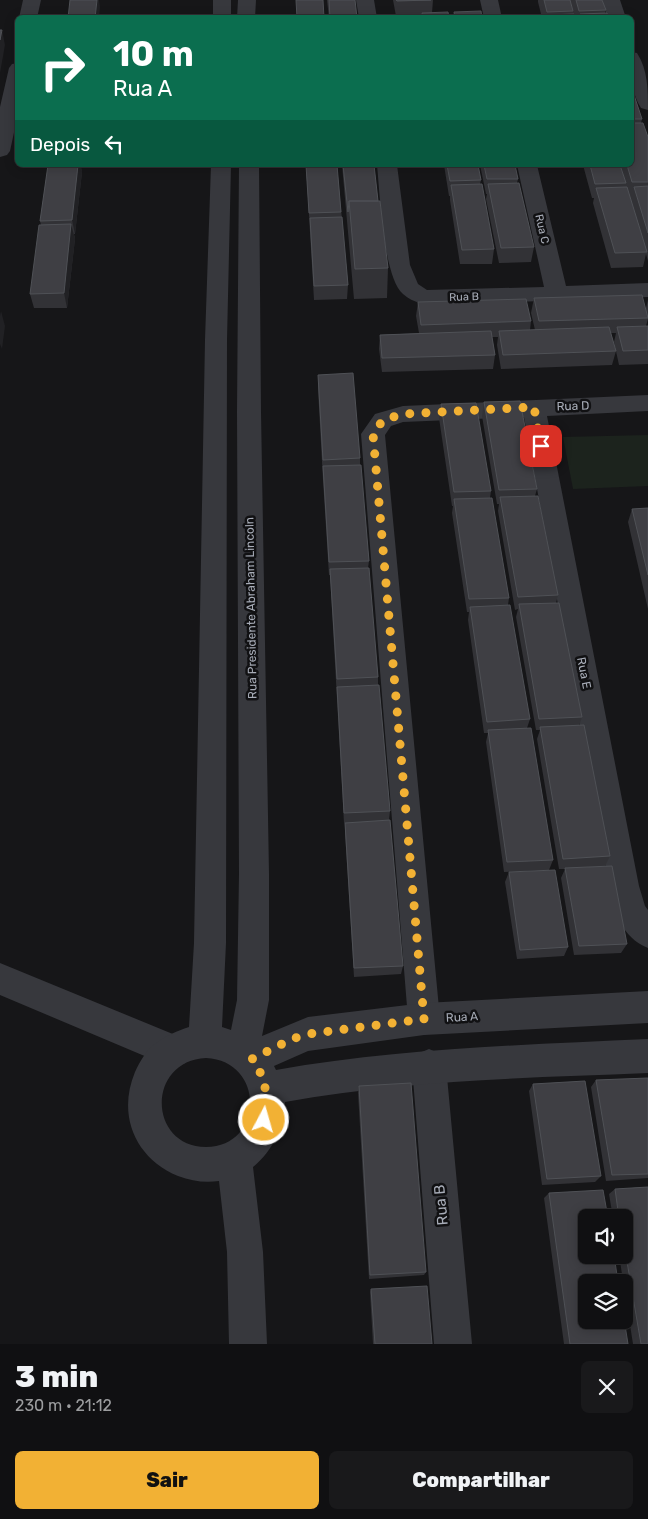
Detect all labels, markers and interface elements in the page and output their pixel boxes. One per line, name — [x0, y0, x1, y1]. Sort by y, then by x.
text: 10 m — [113, 33, 194, 75]
icon: right — [30, 35, 95, 100]
text: Rua A — [113, 75, 172, 102]
icon: left — [100, 130, 128, 158]
text: Depois — [30, 133, 90, 156]
street label: Rua C — [532, 213, 552, 245]
street label: Rua B — [449, 290, 479, 304]
street label: Rua D — [556, 398, 590, 414]
pin — [520, 425, 562, 467]
icon: arrive — [527, 432, 555, 460]
street label: Rua Presidente Abraham Lincoln — [242, 517, 260, 699]
street label: Rua E — [574, 656, 594, 690]
street label: Rua A — [445, 1009, 479, 1025]
position arrow — [237, 1093, 289, 1145]
street label: Rua B — [430, 1184, 452, 1226]
map controls — [578, 1209, 633, 1329]
button: sound — [578, 1209, 633, 1264]
button: layers — [578, 1274, 633, 1329]
text: 3 min — [15, 1359, 98, 1395]
button: close — [581, 1361, 633, 1413]
text: 230 m · 21:12 — [15, 1396, 112, 1415]
button: Sair — [15, 1451, 319, 1509]
button: Compartilhar — [329, 1451, 633, 1509]

